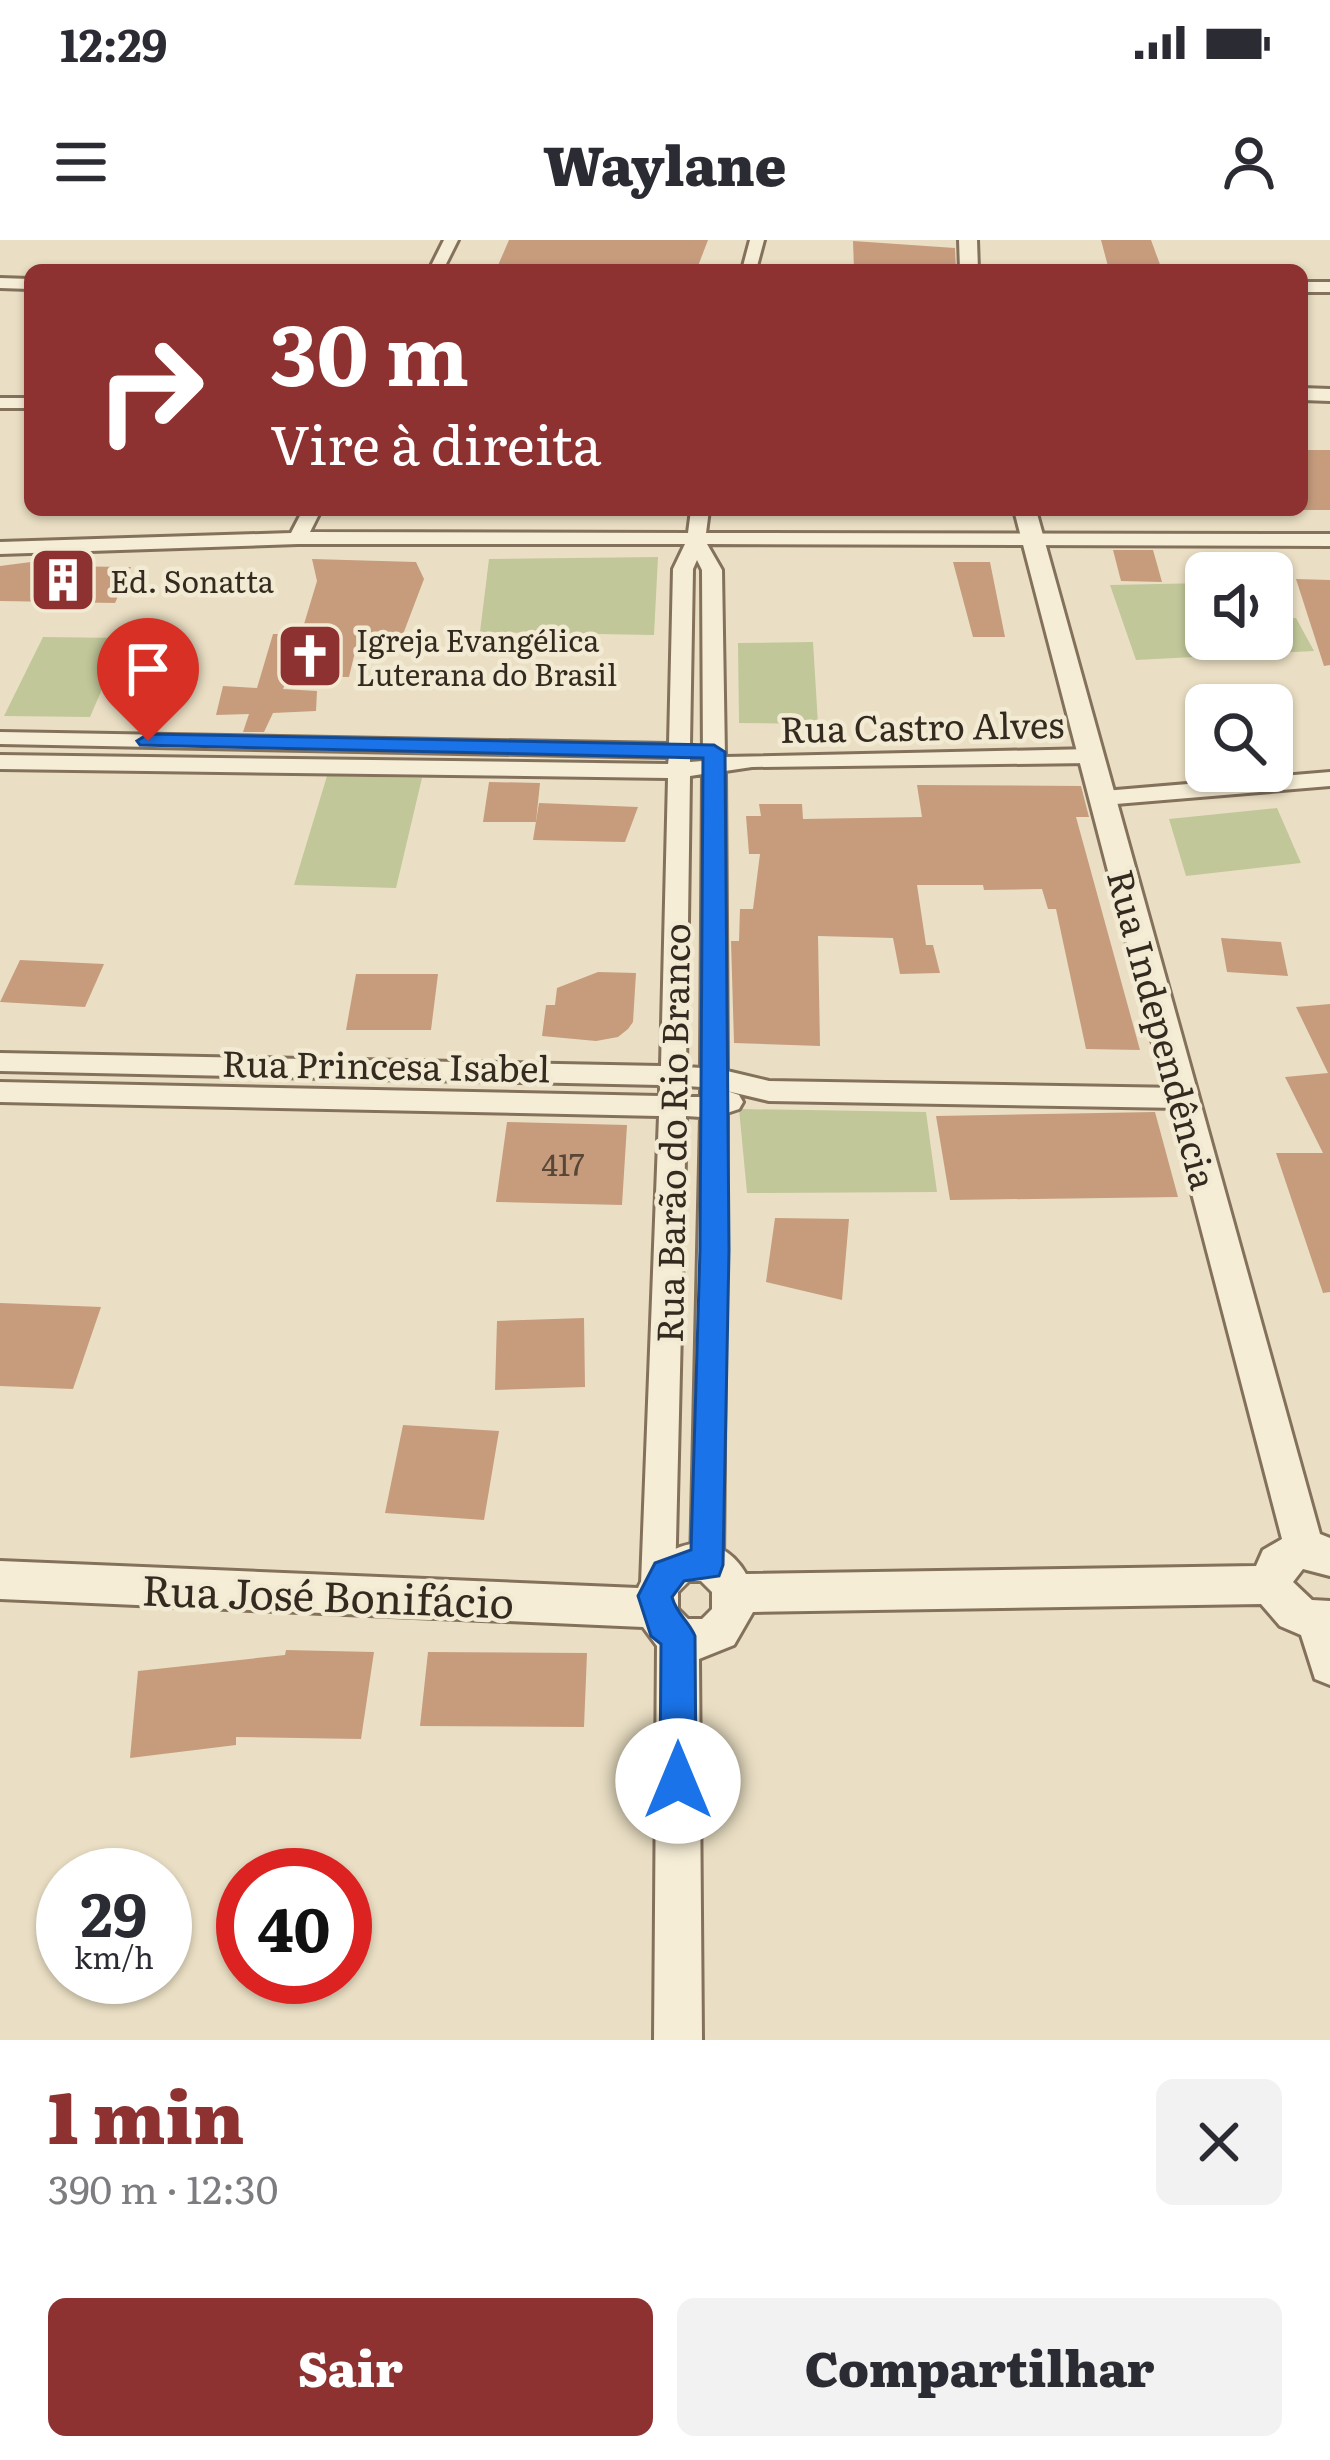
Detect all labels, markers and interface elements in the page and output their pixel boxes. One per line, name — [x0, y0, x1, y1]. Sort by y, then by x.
text: 12:29 — [60, 9, 167, 76]
text: Waylane — [543, 122, 787, 203]
icon: menu — [48, 129, 114, 195]
icon: person — [1216, 129, 1282, 195]
text: 30 m — [270, 287, 469, 412]
icon: right — [72, 312, 228, 468]
text: Vire à direita — [270, 401, 602, 482]
building icon: Ed. Sonatta — [28, 545, 98, 615]
map controls — [1185, 552, 1293, 792]
button: sound — [1185, 552, 1293, 660]
place label: Ed. Sonatta — [110, 558, 275, 602]
place label: Igreja Evangélica Luterana do Brasil — [356, 617, 617, 695]
pin — [97, 618, 199, 741]
church icon: Igreja Evangélica Luterana do Brasil — [275, 621, 345, 691]
icon: arrive — [115, 636, 181, 702]
button: search — [1185, 684, 1293, 792]
street label: Rua Castro Alves — [779, 696, 1065, 754]
street label: Rua Independência — [1096, 863, 1232, 1195]
street label: Rua Barão do Rio Branco — [641, 923, 701, 1343]
street label: Rua Princesa Isabel — [221, 1035, 551, 1093]
house number: 417 — [541, 1141, 585, 1185]
street label: Rua José Bonifácio — [141, 1557, 515, 1631]
position arrow — [615, 1718, 741, 1844]
speed limit sign: 40 — [216, 1848, 372, 2004]
text: 29 — [81, 1866, 147, 1955]
text: km/h — [74, 1934, 154, 1978]
text: 1 min — [48, 2059, 244, 2166]
button: close — [1156, 2079, 1282, 2205]
text: 390 m · 12:30 — [48, 2158, 278, 2216]
button: Sair — [48, 2298, 653, 2436]
button: Compartilhar — [677, 2298, 1282, 2436]

